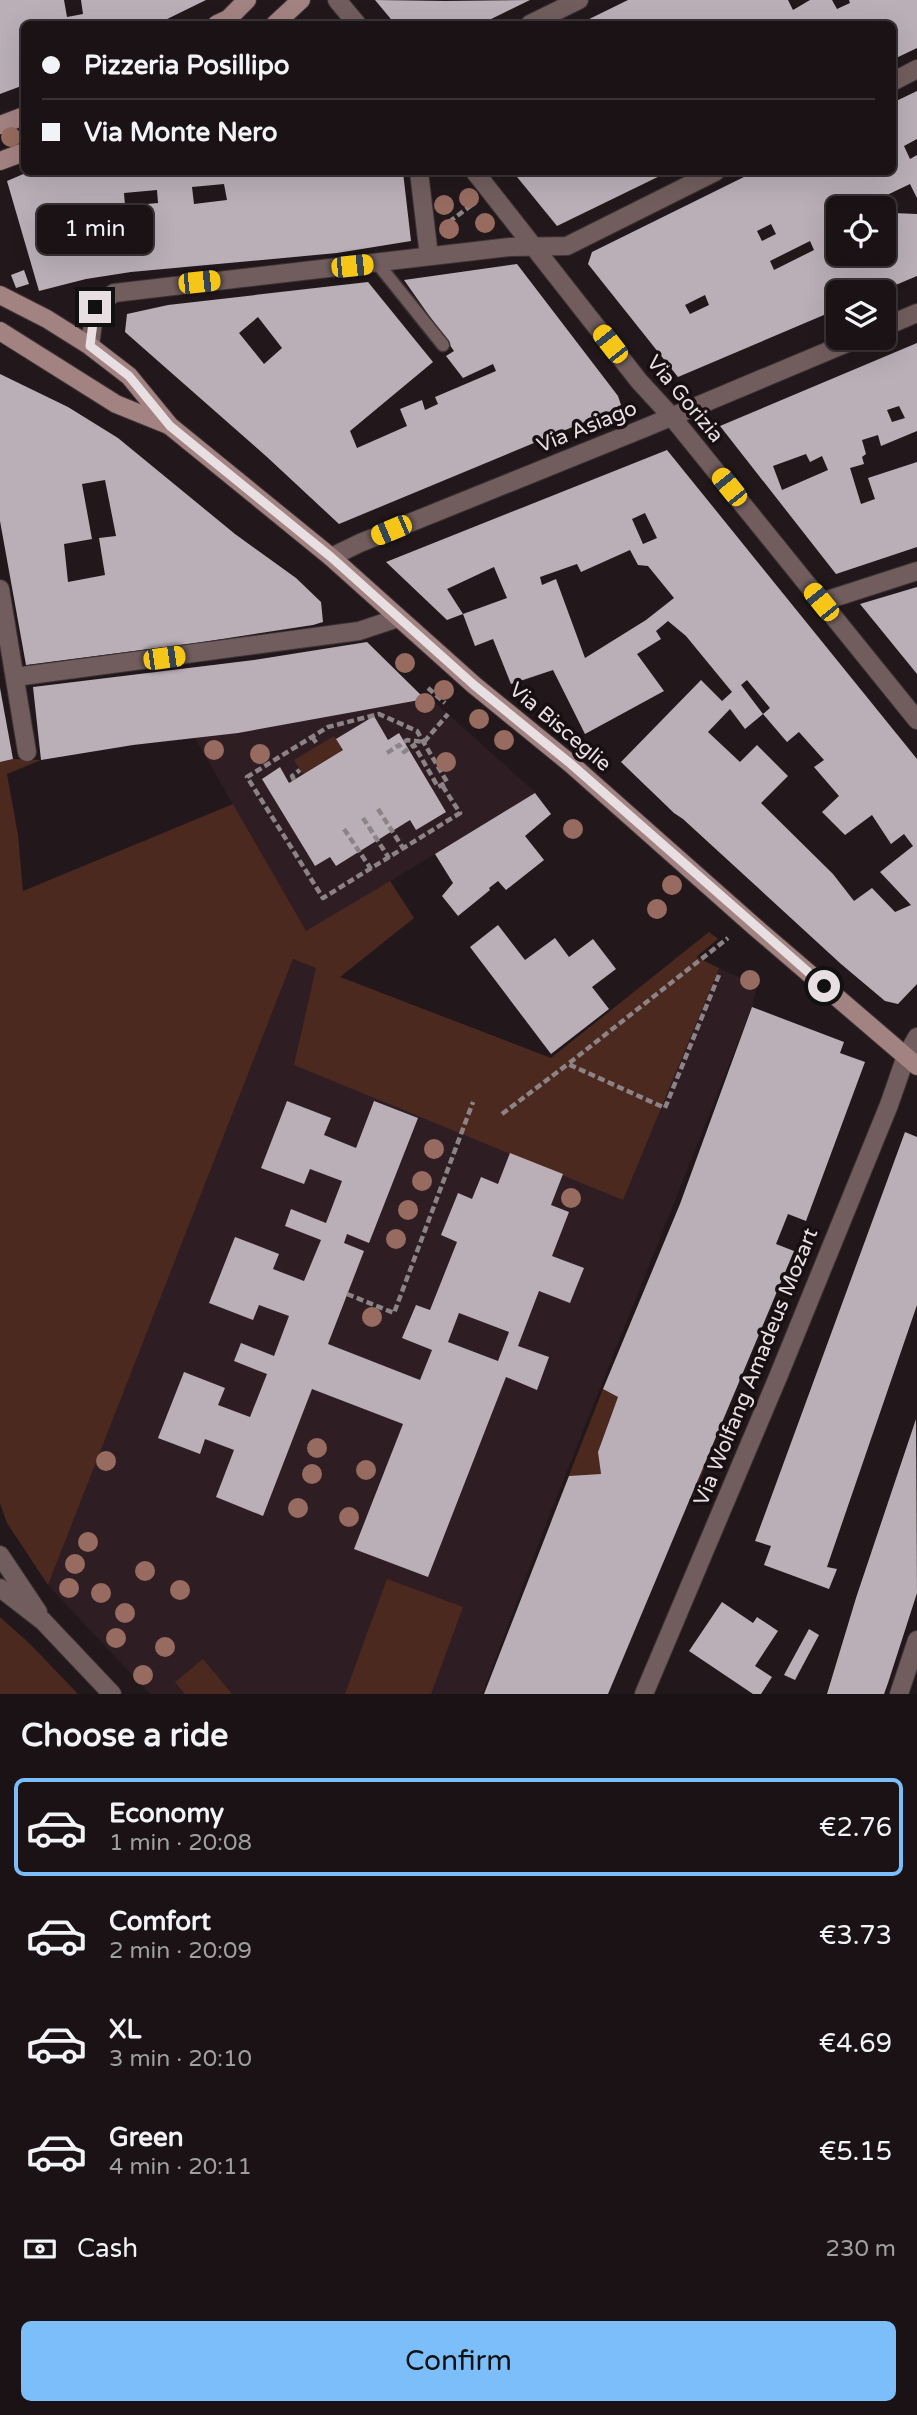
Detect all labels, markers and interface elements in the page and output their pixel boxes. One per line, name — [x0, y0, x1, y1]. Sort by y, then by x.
text: Pizzeria Posillipo — [84, 50, 290, 81]
text: Via Monte Nero — [84, 117, 278, 148]
map controls — [826, 196, 896, 350]
button: locate — [826, 196, 896, 266]
callout: 1 min — [37, 205, 153, 254]
text: 1 min — [64, 215, 126, 243]
car — [331, 253, 374, 279]
car — [178, 269, 221, 295]
button: layers — [826, 280, 896, 350]
route end — [79, 291, 111, 323]
car — [589, 321, 632, 367]
street label: Via Gorizia — [641, 350, 729, 448]
street label: Via Asiago — [533, 396, 641, 458]
car — [708, 464, 751, 510]
car — [368, 512, 415, 548]
car — [800, 579, 843, 625]
car — [142, 645, 187, 671]
street label: Via Bisceglie — [504, 677, 616, 777]
route start — [808, 970, 840, 1002]
street label: Via Wolfang Amadeus Mozart — [689, 1224, 823, 1510]
text: Choose a ride — [21, 1717, 228, 1755]
icon: car — [25, 1796, 88, 1859]
text: Economy — [109, 1798, 224, 1829]
text: €2.76 — [819, 1812, 892, 1843]
text: 1 min · 20:08 — [109, 1829, 252, 1857]
icon: car — [25, 1904, 88, 1967]
text: Comfort — [109, 1906, 211, 1937]
text: €3.73 — [819, 1920, 892, 1951]
text: 2 min · 20:09 — [109, 1937, 252, 1965]
icon: car — [25, 2012, 88, 2075]
text: XL — [109, 2014, 141, 2045]
text: €4.69 — [819, 2028, 892, 2059]
text: 3 min · 20:10 — [109, 2045, 252, 2073]
icon: car — [25, 2120, 88, 2183]
text: Green — [109, 2122, 184, 2153]
text: €5.15 — [819, 2136, 892, 2167]
text: 4 min · 20:11 — [109, 2153, 252, 2181]
icon: cash — [21, 2230, 59, 2268]
text: Cash — [77, 2233, 138, 2264]
text: 230 m — [826, 2235, 896, 2263]
button: Confirm — [21, 2321, 896, 2401]

